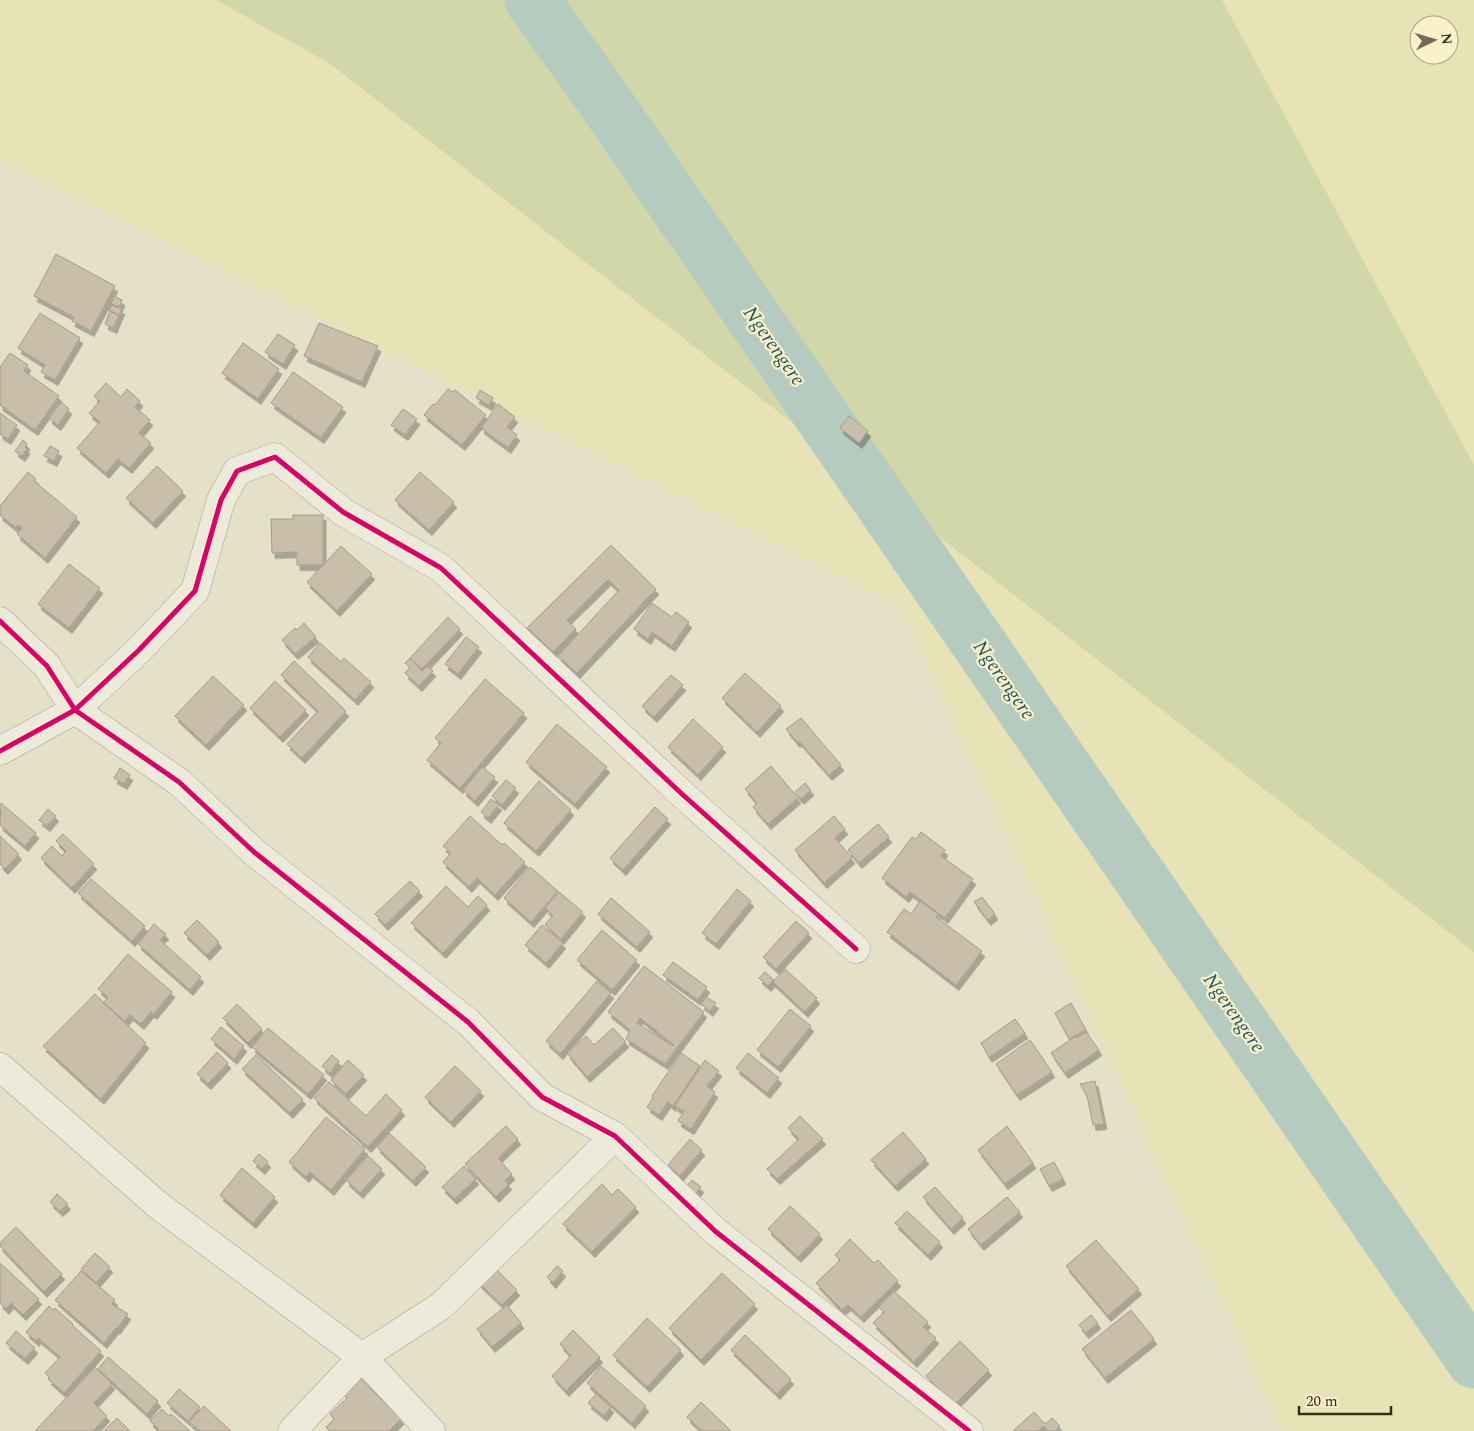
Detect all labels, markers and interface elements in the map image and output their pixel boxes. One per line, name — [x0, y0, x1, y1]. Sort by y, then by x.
north arrow — [1409, 15, 1459, 65]
text: N — [1435, 32, 1457, 46]
water label: Ngerengere — [735, 300, 813, 392]
water label: Ngerengere — [965, 634, 1043, 726]
water label: Ngerengere — [1195, 967, 1273, 1059]
scale bar — [1299, 1384, 1392, 1416]
text: 20 m — [1306, 1390, 1338, 1413]

